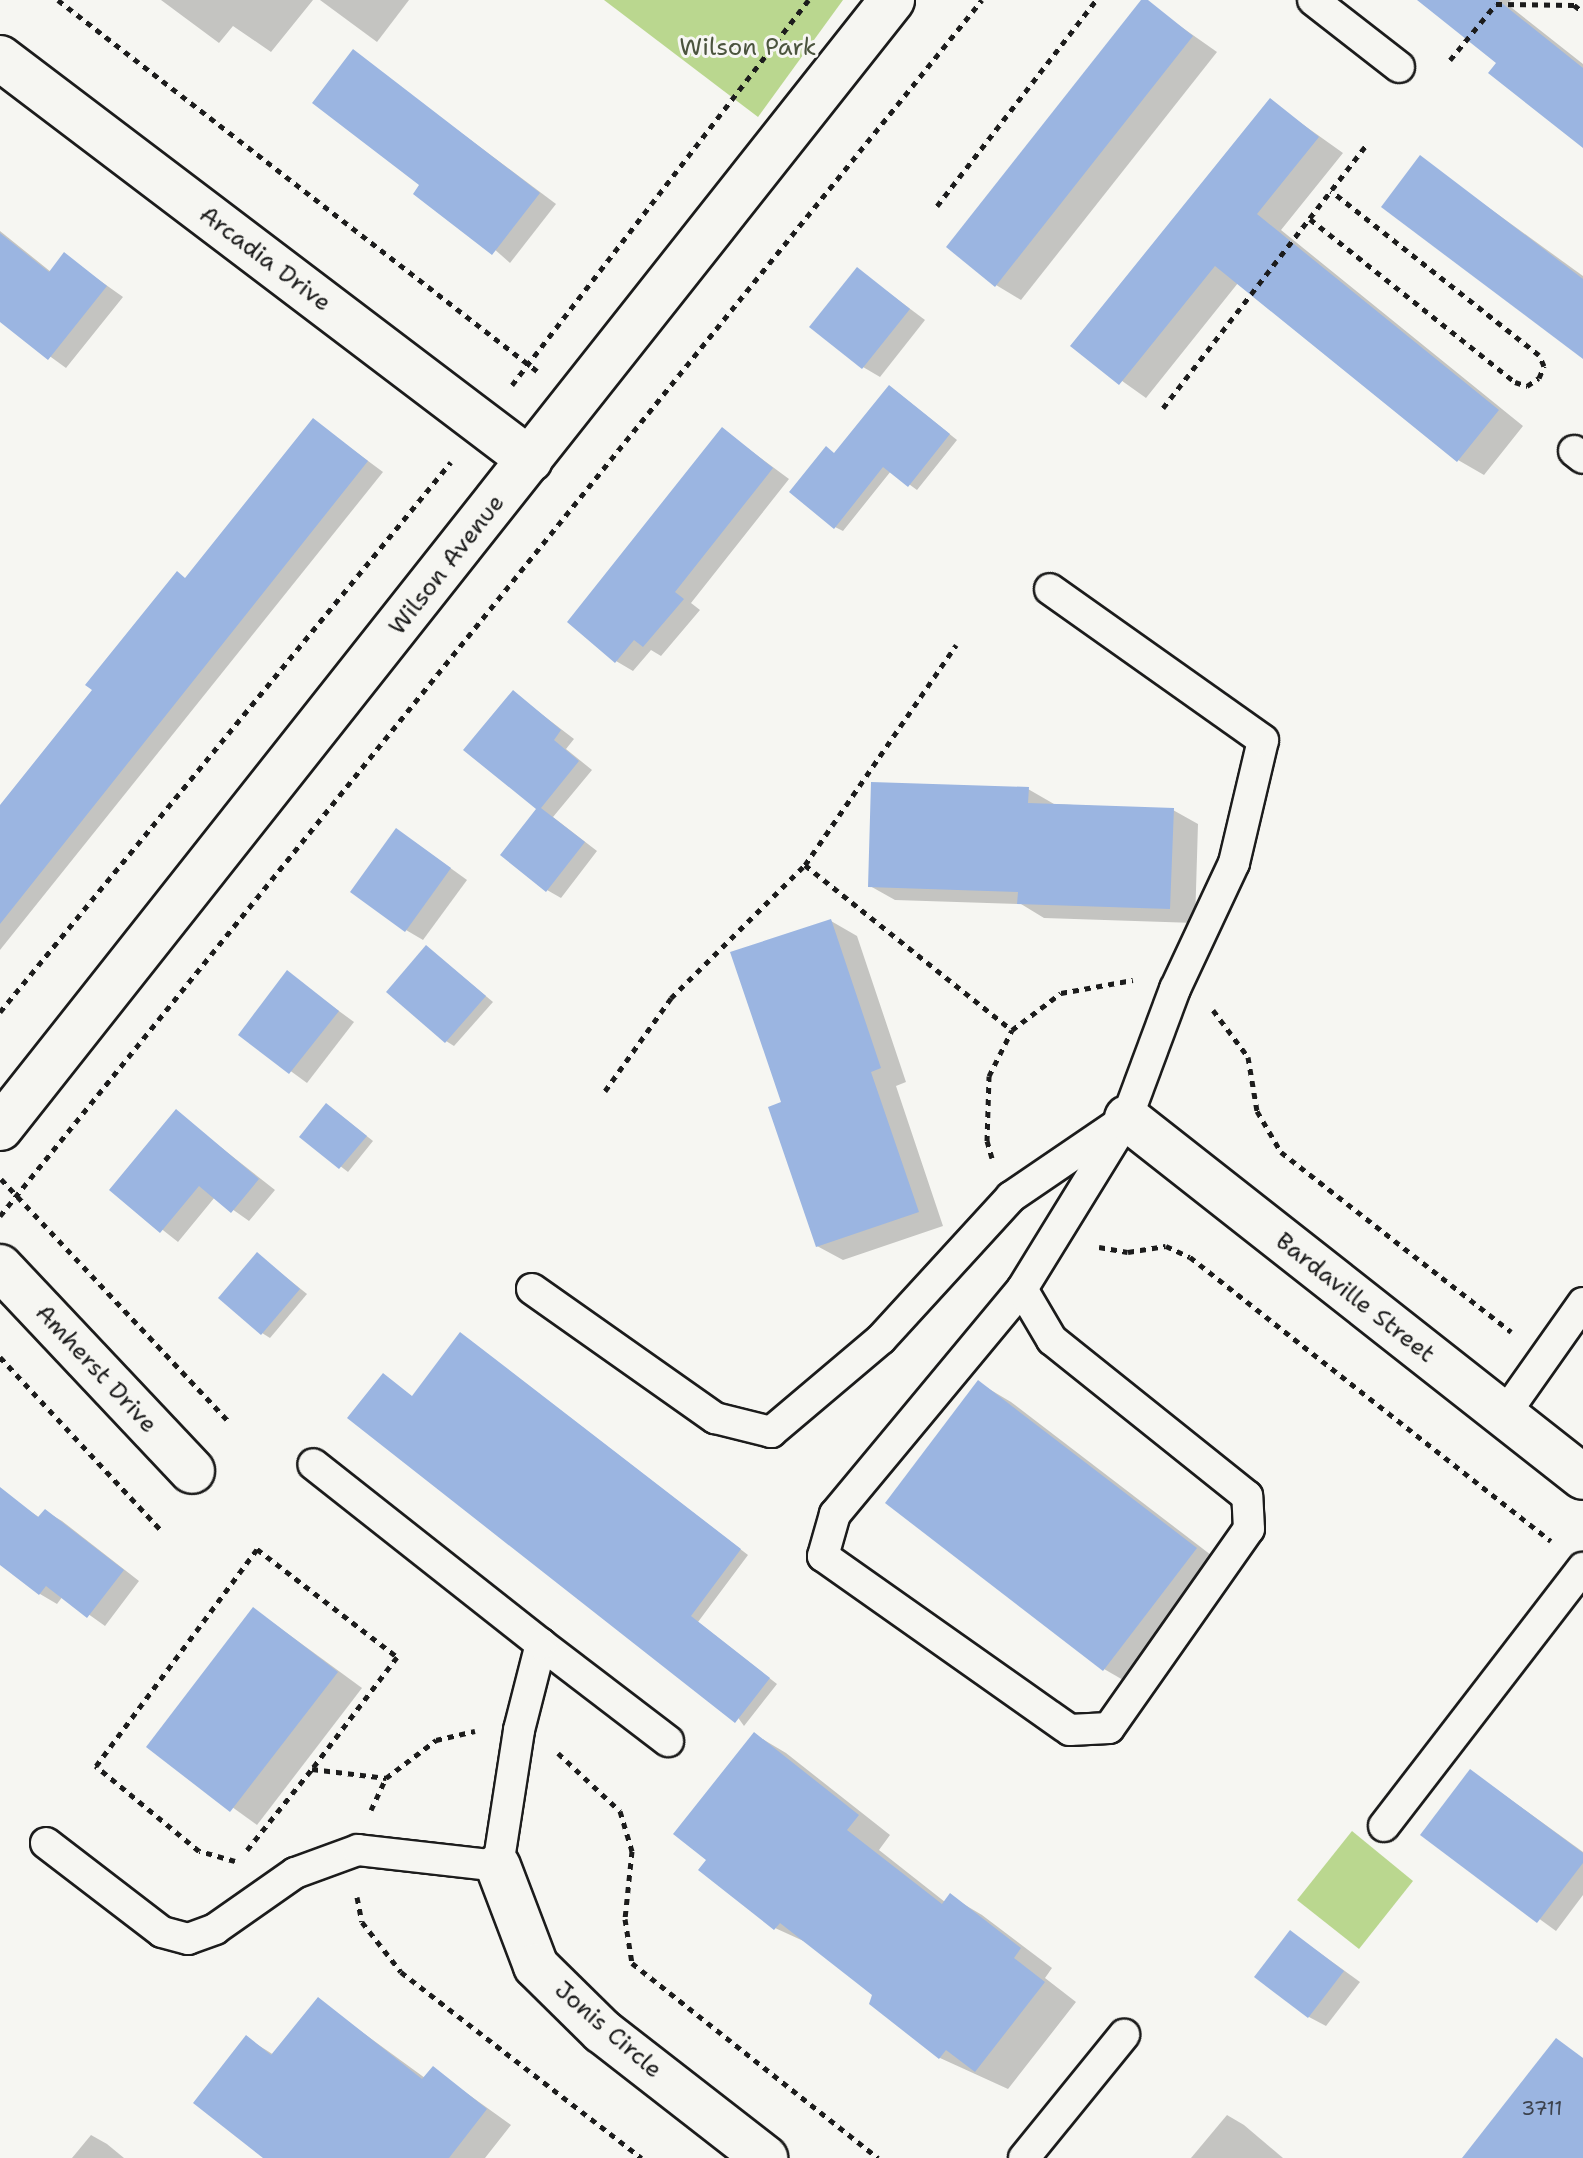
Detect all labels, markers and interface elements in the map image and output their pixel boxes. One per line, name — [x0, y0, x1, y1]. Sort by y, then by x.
park label: Wilson Park — [679, 34, 817, 62]
street label: Arcadia Drive — [194, 200, 336, 318]
street label: Wilson Avenue — [383, 489, 511, 641]
street label: Bardaville Street — [1270, 1227, 1440, 1369]
street label: Amherst Drive — [29, 1299, 163, 1439]
street label: Jonis Circle — [548, 1976, 668, 2084]
house number: 3711 — [1521, 2096, 1563, 2120]

